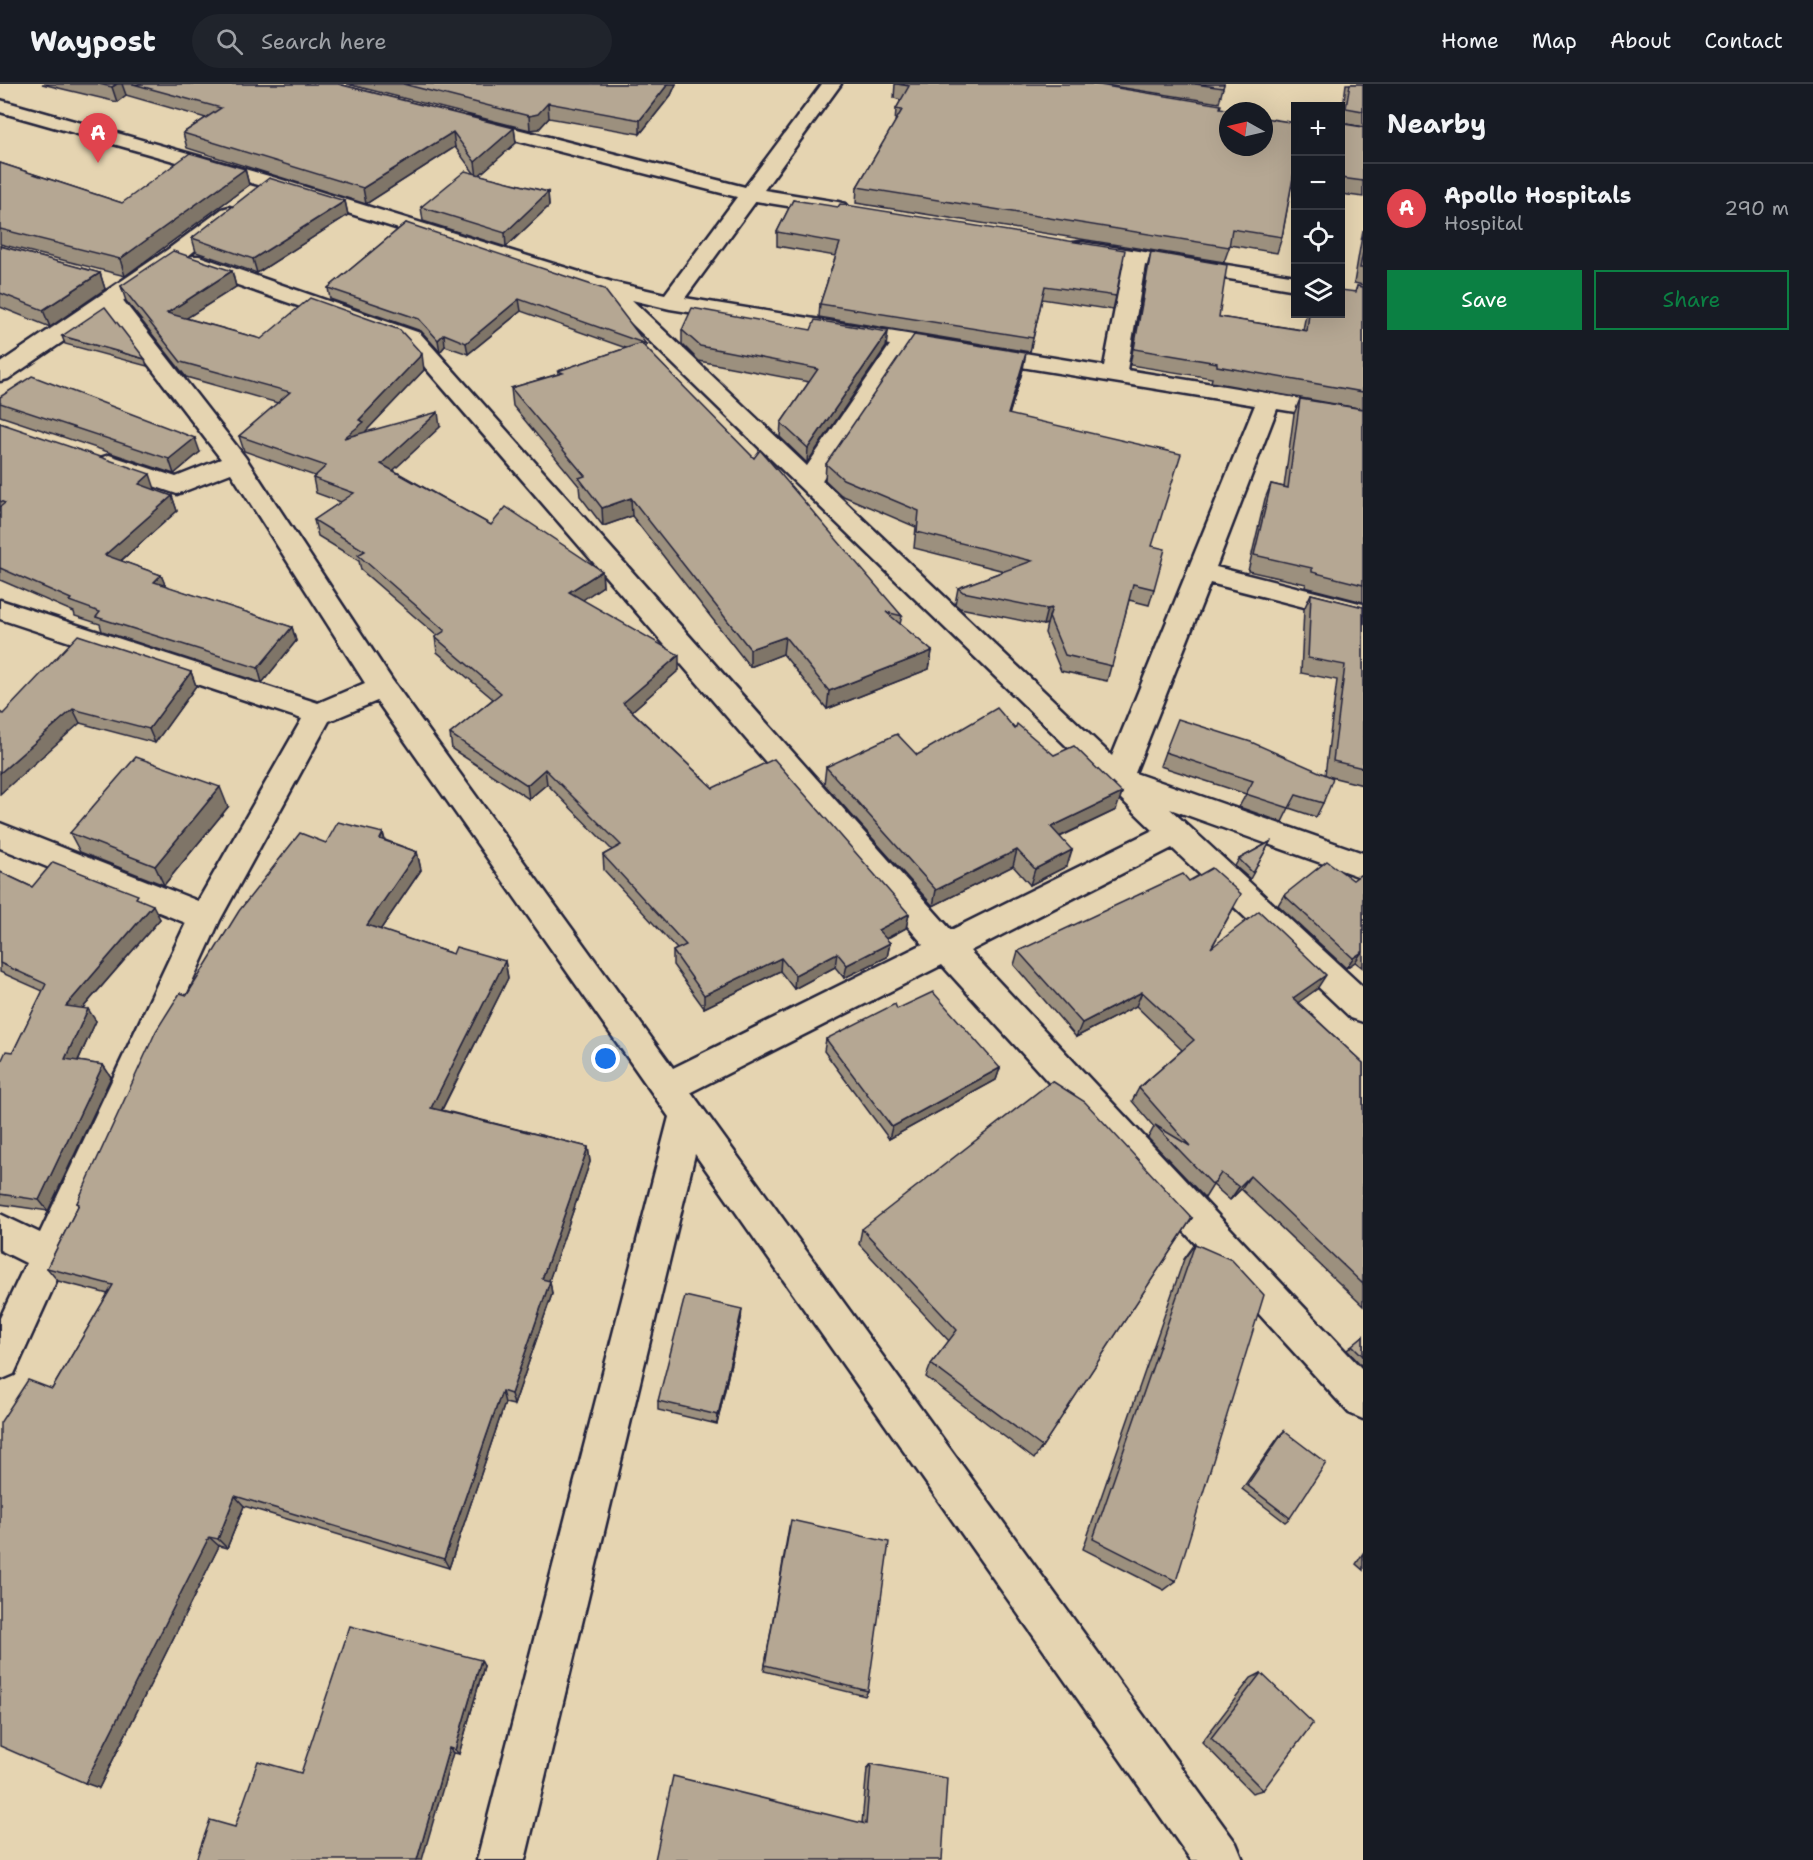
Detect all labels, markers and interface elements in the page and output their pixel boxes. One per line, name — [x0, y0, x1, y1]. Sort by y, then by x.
search box — [192, 14, 612, 68]
text: Waypost — [30, 22, 156, 60]
icon: search — [213, 25, 246, 58]
text: Search here — [261, 27, 387, 56]
text: Home — [1441, 27, 1499, 55]
text: Map — [1532, 27, 1577, 55]
text: About — [1610, 27, 1671, 55]
text: Contact — [1704, 27, 1783, 55]
north arrow — [1219, 102, 1273, 156]
map controls — [1291, 102, 1345, 318]
button: + — [1291, 102, 1345, 156]
text: Nearby — [1387, 106, 1486, 141]
pin: A — [78, 113, 118, 163]
button: − — [1291, 156, 1345, 210]
text: Apollo Hospitals — [1444, 181, 1631, 210]
text: A — [1399, 195, 1414, 221]
text: 290 m — [1724, 195, 1789, 221]
button: locate — [1291, 210, 1345, 264]
text: Hospital — [1444, 210, 1523, 236]
button: layers — [1291, 264, 1345, 318]
button: Save — [1387, 270, 1582, 330]
button: Share — [1594, 270, 1789, 330]
your location — [591, 1044, 620, 1073]

